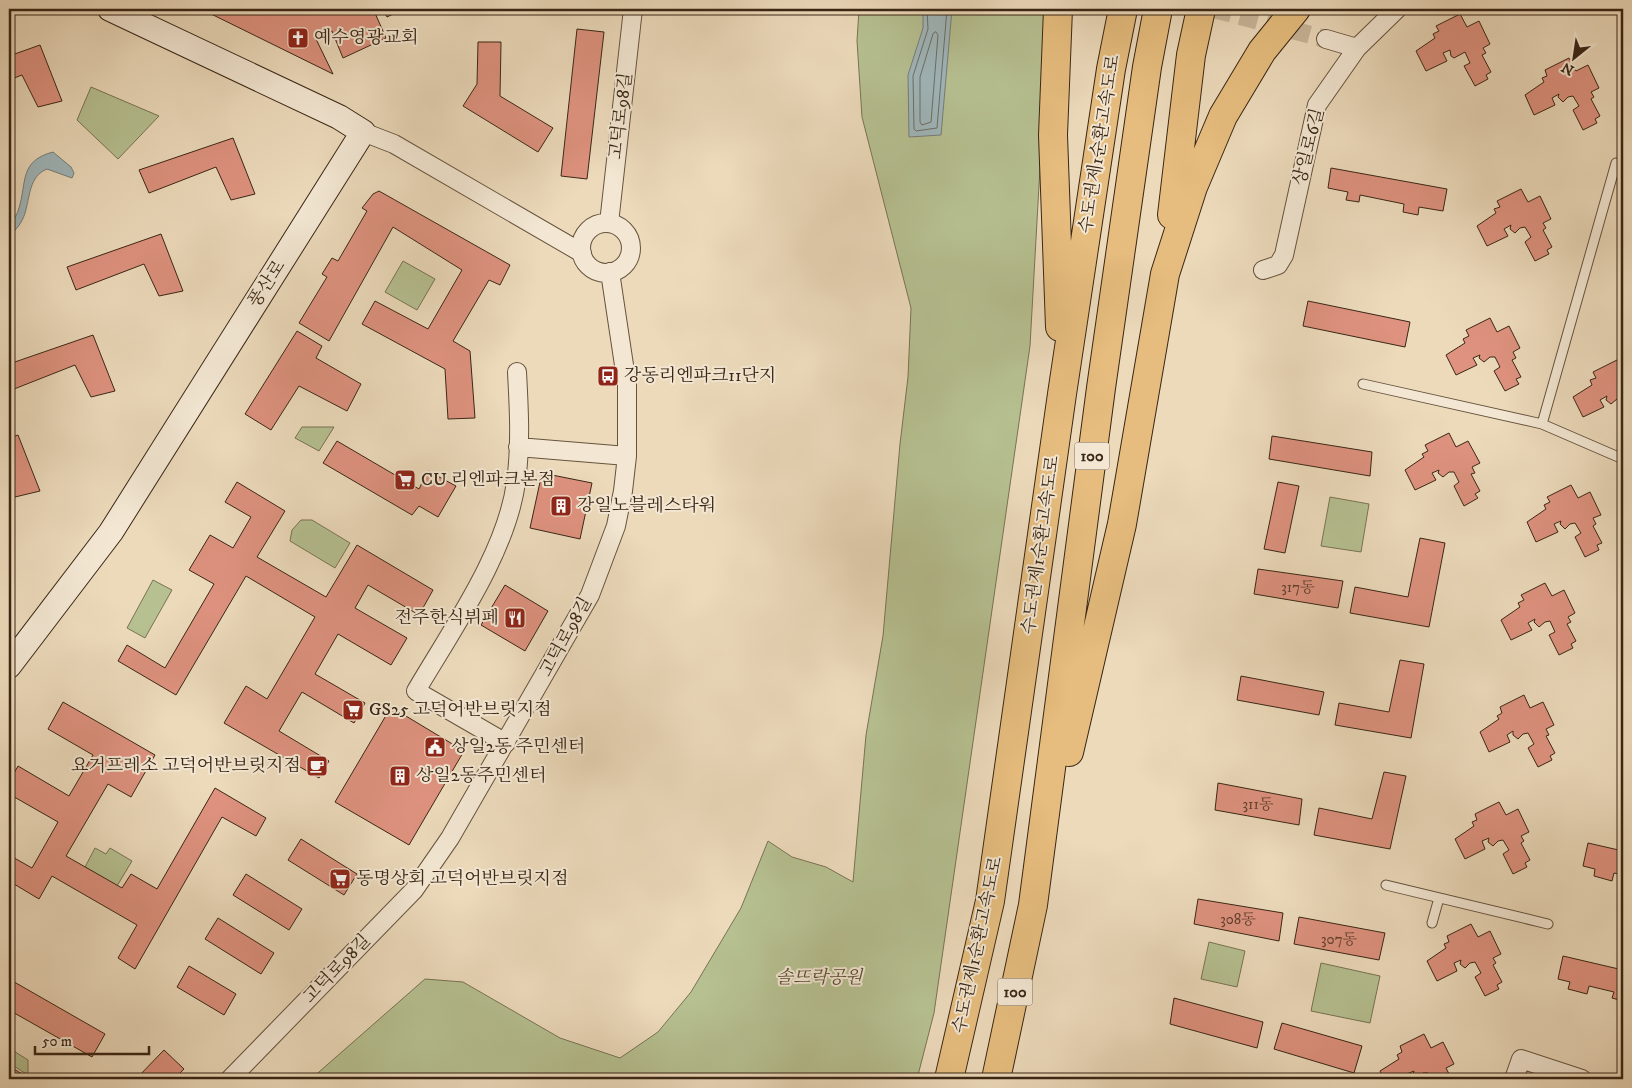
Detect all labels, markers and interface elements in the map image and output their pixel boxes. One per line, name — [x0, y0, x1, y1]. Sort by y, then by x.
church icon: 예수영광교회 — [286, 26, 310, 50]
place label: 예수영광교회 — [314, 27, 418, 49]
north arrow — [1550, 32, 1600, 82]
street label: 수도권제1순환고속도로 — [1075, 53, 1125, 235]
text: N — [1558, 57, 1577, 79]
street label: 고덕로98길 — [605, 71, 637, 161]
street label: 상일로6길 — [1289, 106, 1329, 188]
street label: 풍산로 — [244, 256, 290, 312]
bus stop icon: 강동리엔파크11단지 — [596, 364, 620, 388]
place label: 강동리엔파크11단지 — [624, 365, 776, 387]
road number: 100 — [1074, 442, 1110, 470]
street label: 수도권제1순환고속도로 — [1018, 454, 1064, 636]
supermarket icon: CU 리엔파크본점 — [393, 468, 417, 492]
place label: CU 리엔파크본점 — [421, 469, 555, 491]
building icon: 강일노블레스타워 — [549, 494, 573, 518]
place label: 강일노블레스타워 — [577, 495, 716, 517]
house number: 317동 — [1281, 578, 1315, 597]
street label: 고덕로98길 — [535, 593, 597, 681]
restaurant icon: 전주한식뷔페 — [503, 606, 527, 630]
place label: 전주한식뷔페 — [395, 607, 499, 629]
supermarket icon: GS25 고덕어반브릿지점 — [341, 698, 365, 722]
place label: GS25 고덕어반브릿지점 — [369, 699, 552, 721]
public building icon: 상일2동 주민센터 — [423, 735, 447, 759]
place label: 상일2동 주민센터 — [451, 736, 585, 758]
cafe icon: 요거프레소 고덕어반브릿지점 — [305, 754, 329, 778]
place label: 요거프레소 고덕어반브릿지점 — [71, 755, 301, 777]
building icon: 상일2동주민센터 — [388, 764, 412, 788]
place label: 상일2동주민센터 — [416, 765, 547, 787]
house number: 311동 — [1242, 795, 1274, 814]
street label: 수도권제1순환고속도로 — [948, 854, 1008, 1036]
supermarket icon: 동명상회 고덕어반브릿지점 — [328, 867, 352, 891]
place label: 동명상회 고덕어반브릿지점 — [356, 868, 569, 890]
house number: 308동 — [1220, 910, 1256, 929]
street label: 고덕로98길 — [299, 930, 375, 1008]
house number: 307동 — [1321, 930, 1358, 949]
park label: 솔뜨락공원 — [776, 967, 864, 989]
road number: 100 — [998, 979, 1032, 1006]
scale bar — [35, 1023, 149, 1055]
text: 50 m — [42, 1032, 72, 1051]

